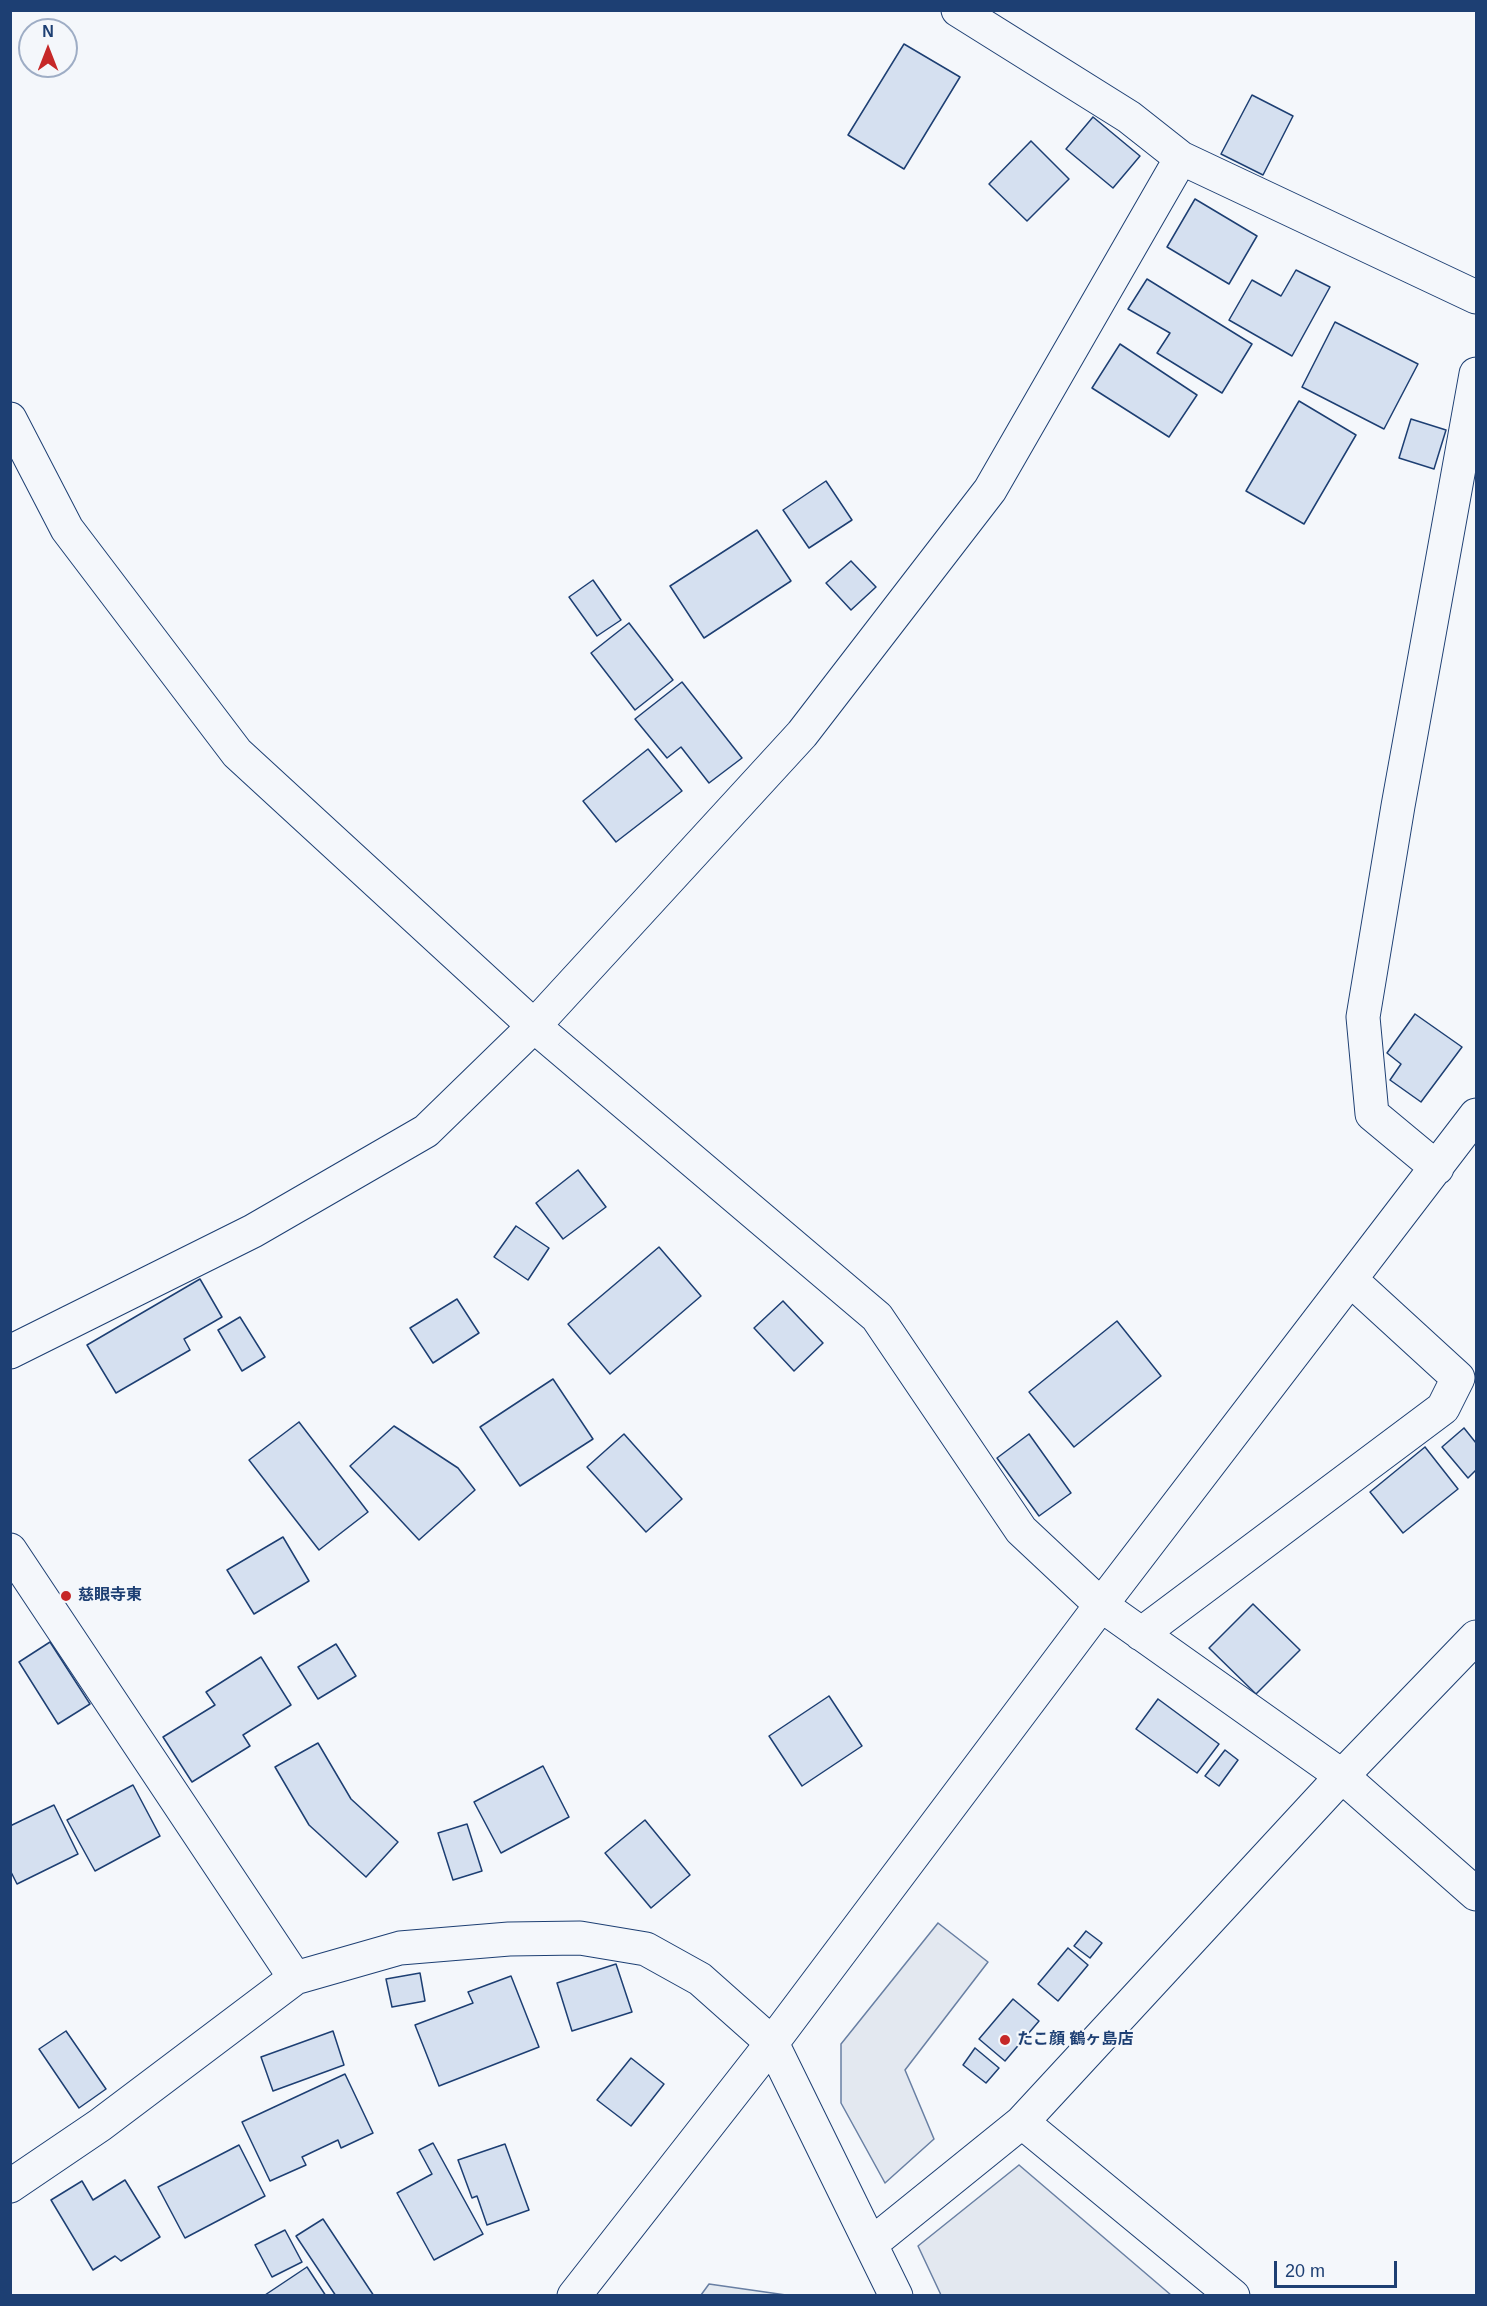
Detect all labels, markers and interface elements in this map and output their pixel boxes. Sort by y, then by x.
north arrow [18,18,78,78]
text: N [42,23,54,40]
place label: 慈眼寺東 [78,1586,142,1606]
marker: 慈眼寺東 [59,1589,73,1603]
place label: たこ顔 鶴ヶ島店 [1017,2030,1133,2050]
marker: たこ顔 鶴ヶ島店 [998,2033,1012,2047]
scale bar [1277,2249,1400,2287]
text: 20 m [1285,2261,1325,2281]

